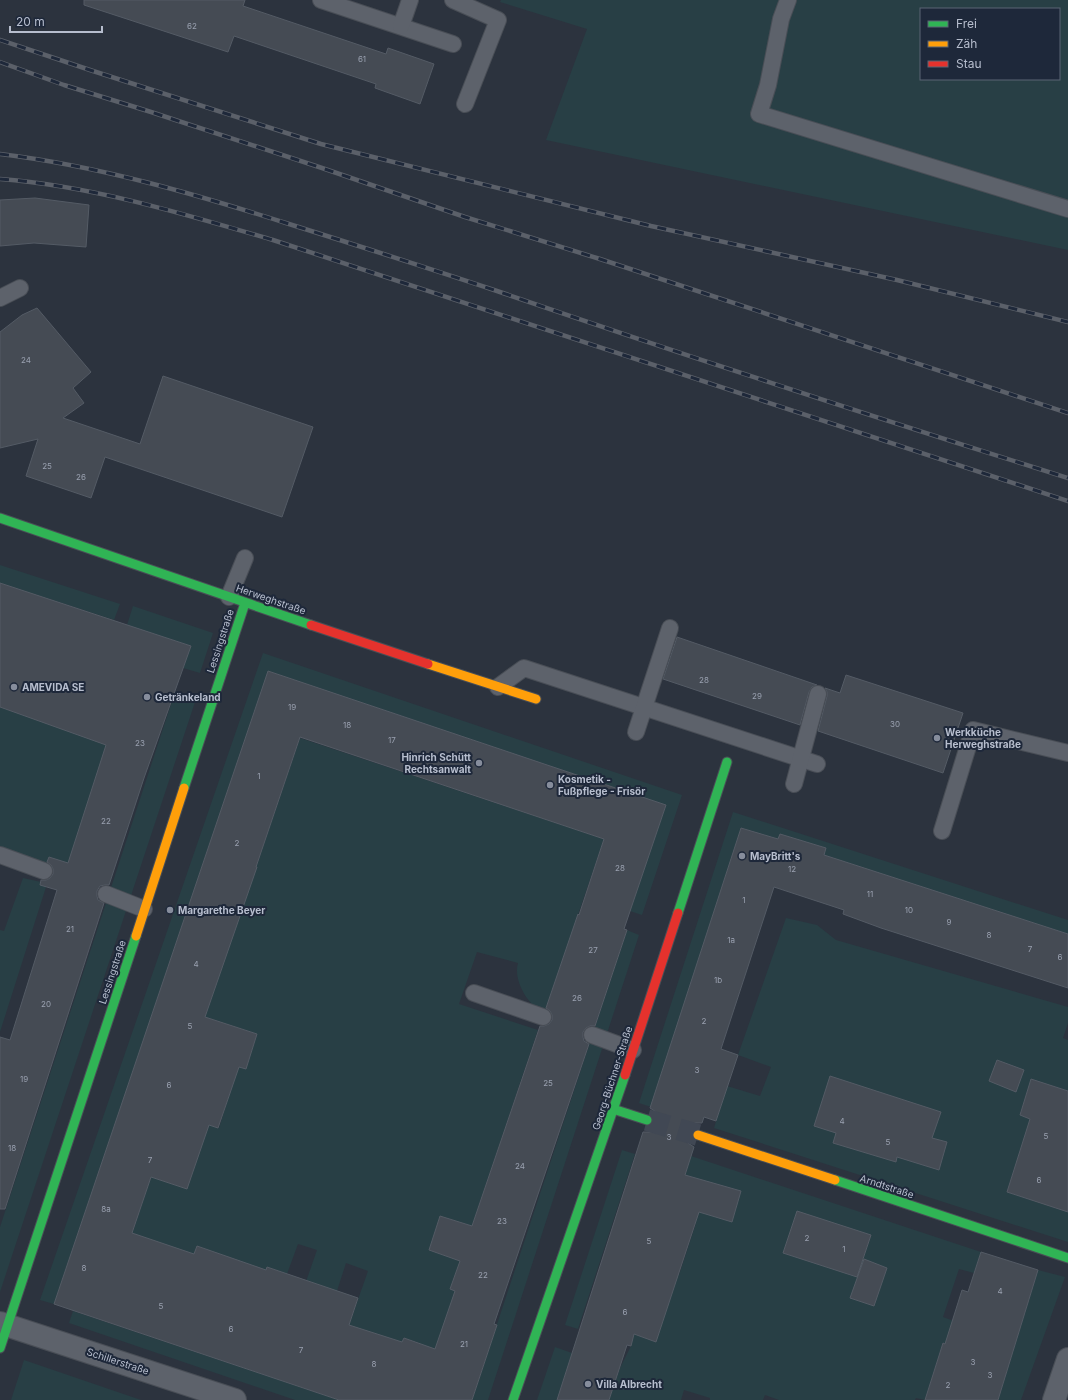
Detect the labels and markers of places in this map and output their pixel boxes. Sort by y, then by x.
place label: AMEVIDA SE [22,681,84,693]
marker: AMEVIDA SE [9,682,19,692]
place label: Getränkeland [155,691,221,703]
marker: Getränkeland [142,692,152,702]
place label: Werkküche Herweghstraße [945,726,1021,751]
marker: Werkküche Herweghstraße [932,733,942,743]
place label: Hinrich Schütt Rechtsanwalt [401,751,471,775]
marker: Hinrich Schütt Rechtsanwalt [474,758,484,768]
place label: Kosmetik - Fußpflege - Frisör [558,773,645,798]
marker: Kosmetik - Fußpflege - Frisör [545,780,555,790]
place label: MayBritt's [750,850,801,863]
marker: MayBritt's [737,851,747,861]
place label: Margarethe Beyer [178,904,265,917]
marker: Margarethe Beyer [165,905,175,915]
place label: Villa Albrecht [596,1378,662,1390]
marker: Villa Albrecht [583,1379,593,1389]

